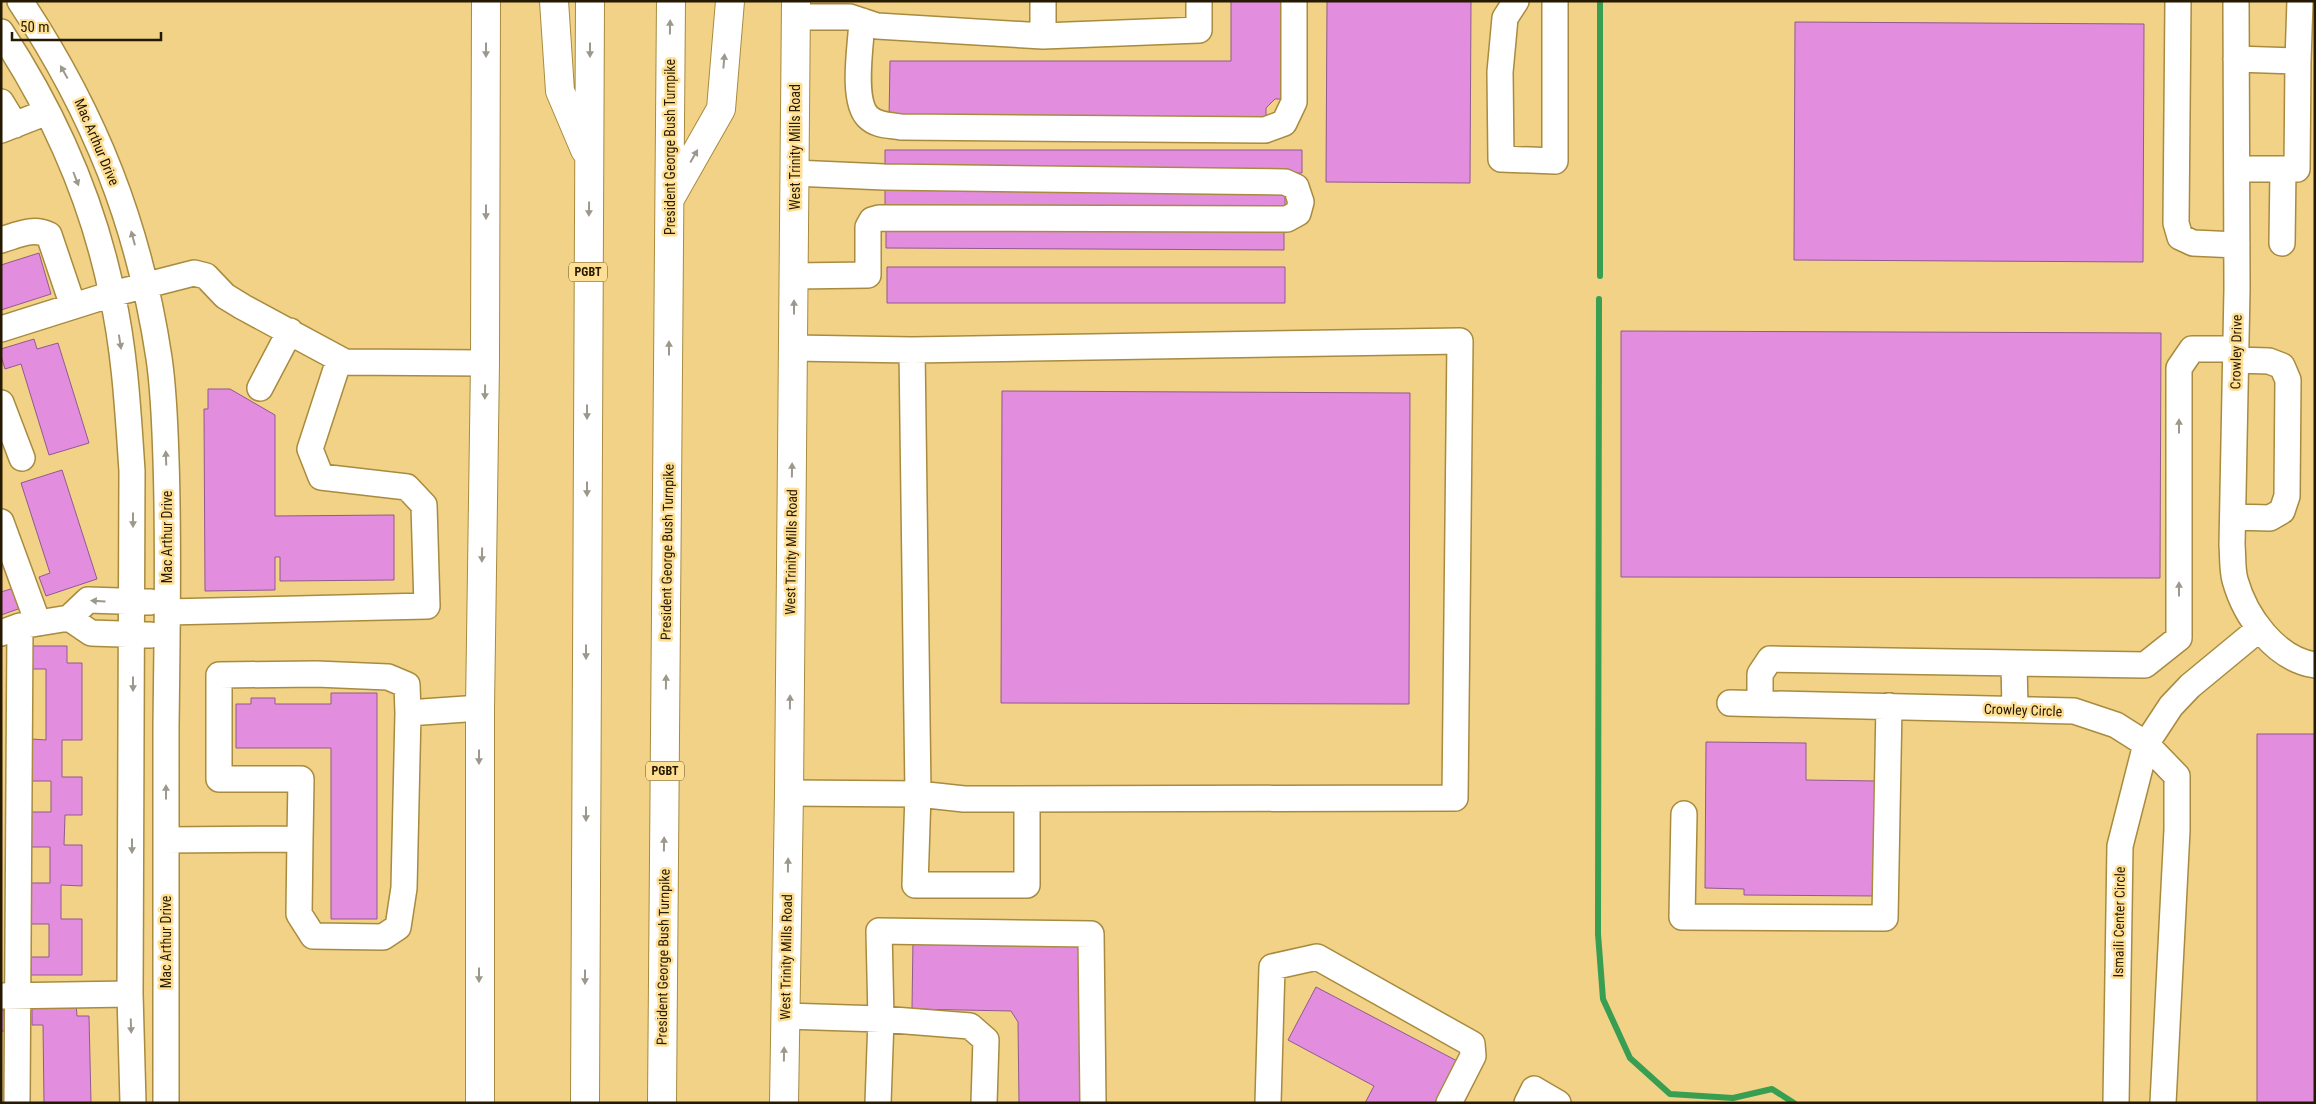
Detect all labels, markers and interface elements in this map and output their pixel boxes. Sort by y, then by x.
scale bar [12,10,161,42]
text: 50 m [20,18,50,36]
one-way arrow [666,19,674,35]
one-way arrow [482,42,490,58]
one-way arrow [586,42,594,58]
one-way arrow [721,52,729,68]
street label: President George Bush Turnpike [662,58,678,235]
one-way arrow [60,66,69,79]
street label: West Trinity Mills Road [787,84,803,210]
street label: Mac Arthur Drive [72,96,123,188]
one-way arrow [690,148,698,163]
one-way arrow [72,172,80,187]
one-way arrow [585,201,593,217]
one-way arrow [482,205,490,221]
one-way arrow [129,231,137,246]
road number: PGBT [569,262,607,282]
one-way arrow [790,299,798,315]
street label: Crowley Drive [2227,314,2245,390]
one-way arrow [116,334,124,350]
one-way arrow [665,340,673,356]
one-way arrow [481,385,489,401]
one-way arrow [583,404,591,420]
one-way arrow [2175,418,2183,434]
one-way arrow [162,450,170,466]
one-way arrow [788,461,796,477]
street label: President George Bush Turnpike [657,463,677,640]
one-way arrow [583,482,591,498]
street label: West Trinity Mills Road [782,489,800,615]
street label: Mac Arthur Drive [159,490,175,583]
one-way arrow [129,512,137,528]
one-way arrow [478,547,486,563]
one-way arrow [2175,581,2183,597]
one-way arrow [89,596,105,604]
one-way arrow [582,644,590,660]
one-way arrow [662,673,670,689]
one-way arrow [129,676,137,692]
one-way arrow [786,694,794,710]
street label: Crowley Circle [1984,701,2063,719]
one-way arrow [475,749,483,765]
road number: PGBT [646,761,684,780]
one-way arrow [162,783,170,799]
one-way arrow [581,807,589,823]
one-way arrow [661,836,669,852]
one-way arrow [127,838,135,854]
one-way arrow [784,856,792,872]
street label: Ismaili Center Circle [2110,866,2128,978]
street label: President George Bush Turnpike [653,868,673,1045]
street label: West Trinity Mills Road [777,894,795,1020]
street label: Mac Arthur Drive [158,895,174,988]
one-way arrow [475,967,483,983]
one-way arrow [581,969,589,985]
one-way arrow [128,1018,136,1034]
one-way arrow [781,1046,789,1062]

